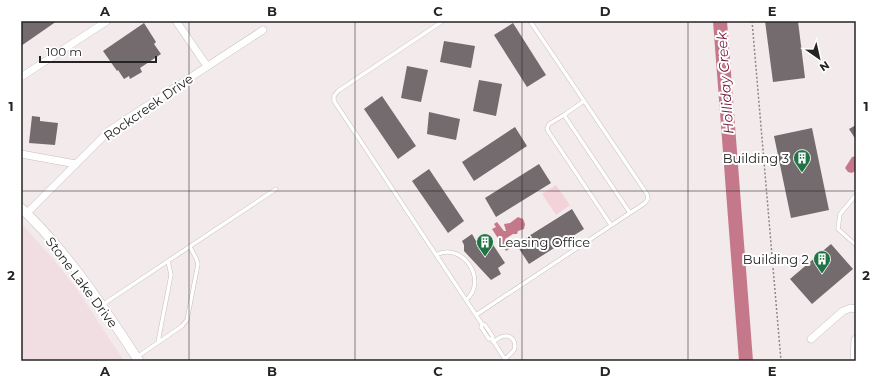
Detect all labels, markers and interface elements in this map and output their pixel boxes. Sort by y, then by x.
text: A [99,3,111,19]
text: B [267,3,277,19]
text: C [433,3,443,19]
text: D [600,3,611,19]
text: E [768,3,777,19]
water label: Holliday Creek [712,31,738,135]
scale bar [40,38,156,64]
north arrow [799,38,839,78]
text: 100 m [46,44,82,59]
text: N [817,58,832,75]
street label: Rockcreek Drive [100,70,196,144]
text: 1 [8,98,14,114]
text: 1 [863,98,869,114]
building icon: Building 3 [792,148,812,173]
place label: Building 3 [723,150,789,166]
building icon: Leasing Office [475,232,495,257]
street label: Stone Lake Drive [43,234,121,331]
place label: Leasing Office [498,234,590,250]
building icon: Building 2 [812,249,832,274]
place label: Building 2 [743,251,809,267]
text: 2 [7,267,15,283]
text: 2 [862,267,870,283]
text: A [99,363,111,379]
text: B [267,363,277,379]
text: C [433,363,443,379]
text: D [600,363,611,379]
text: E [768,363,777,379]

